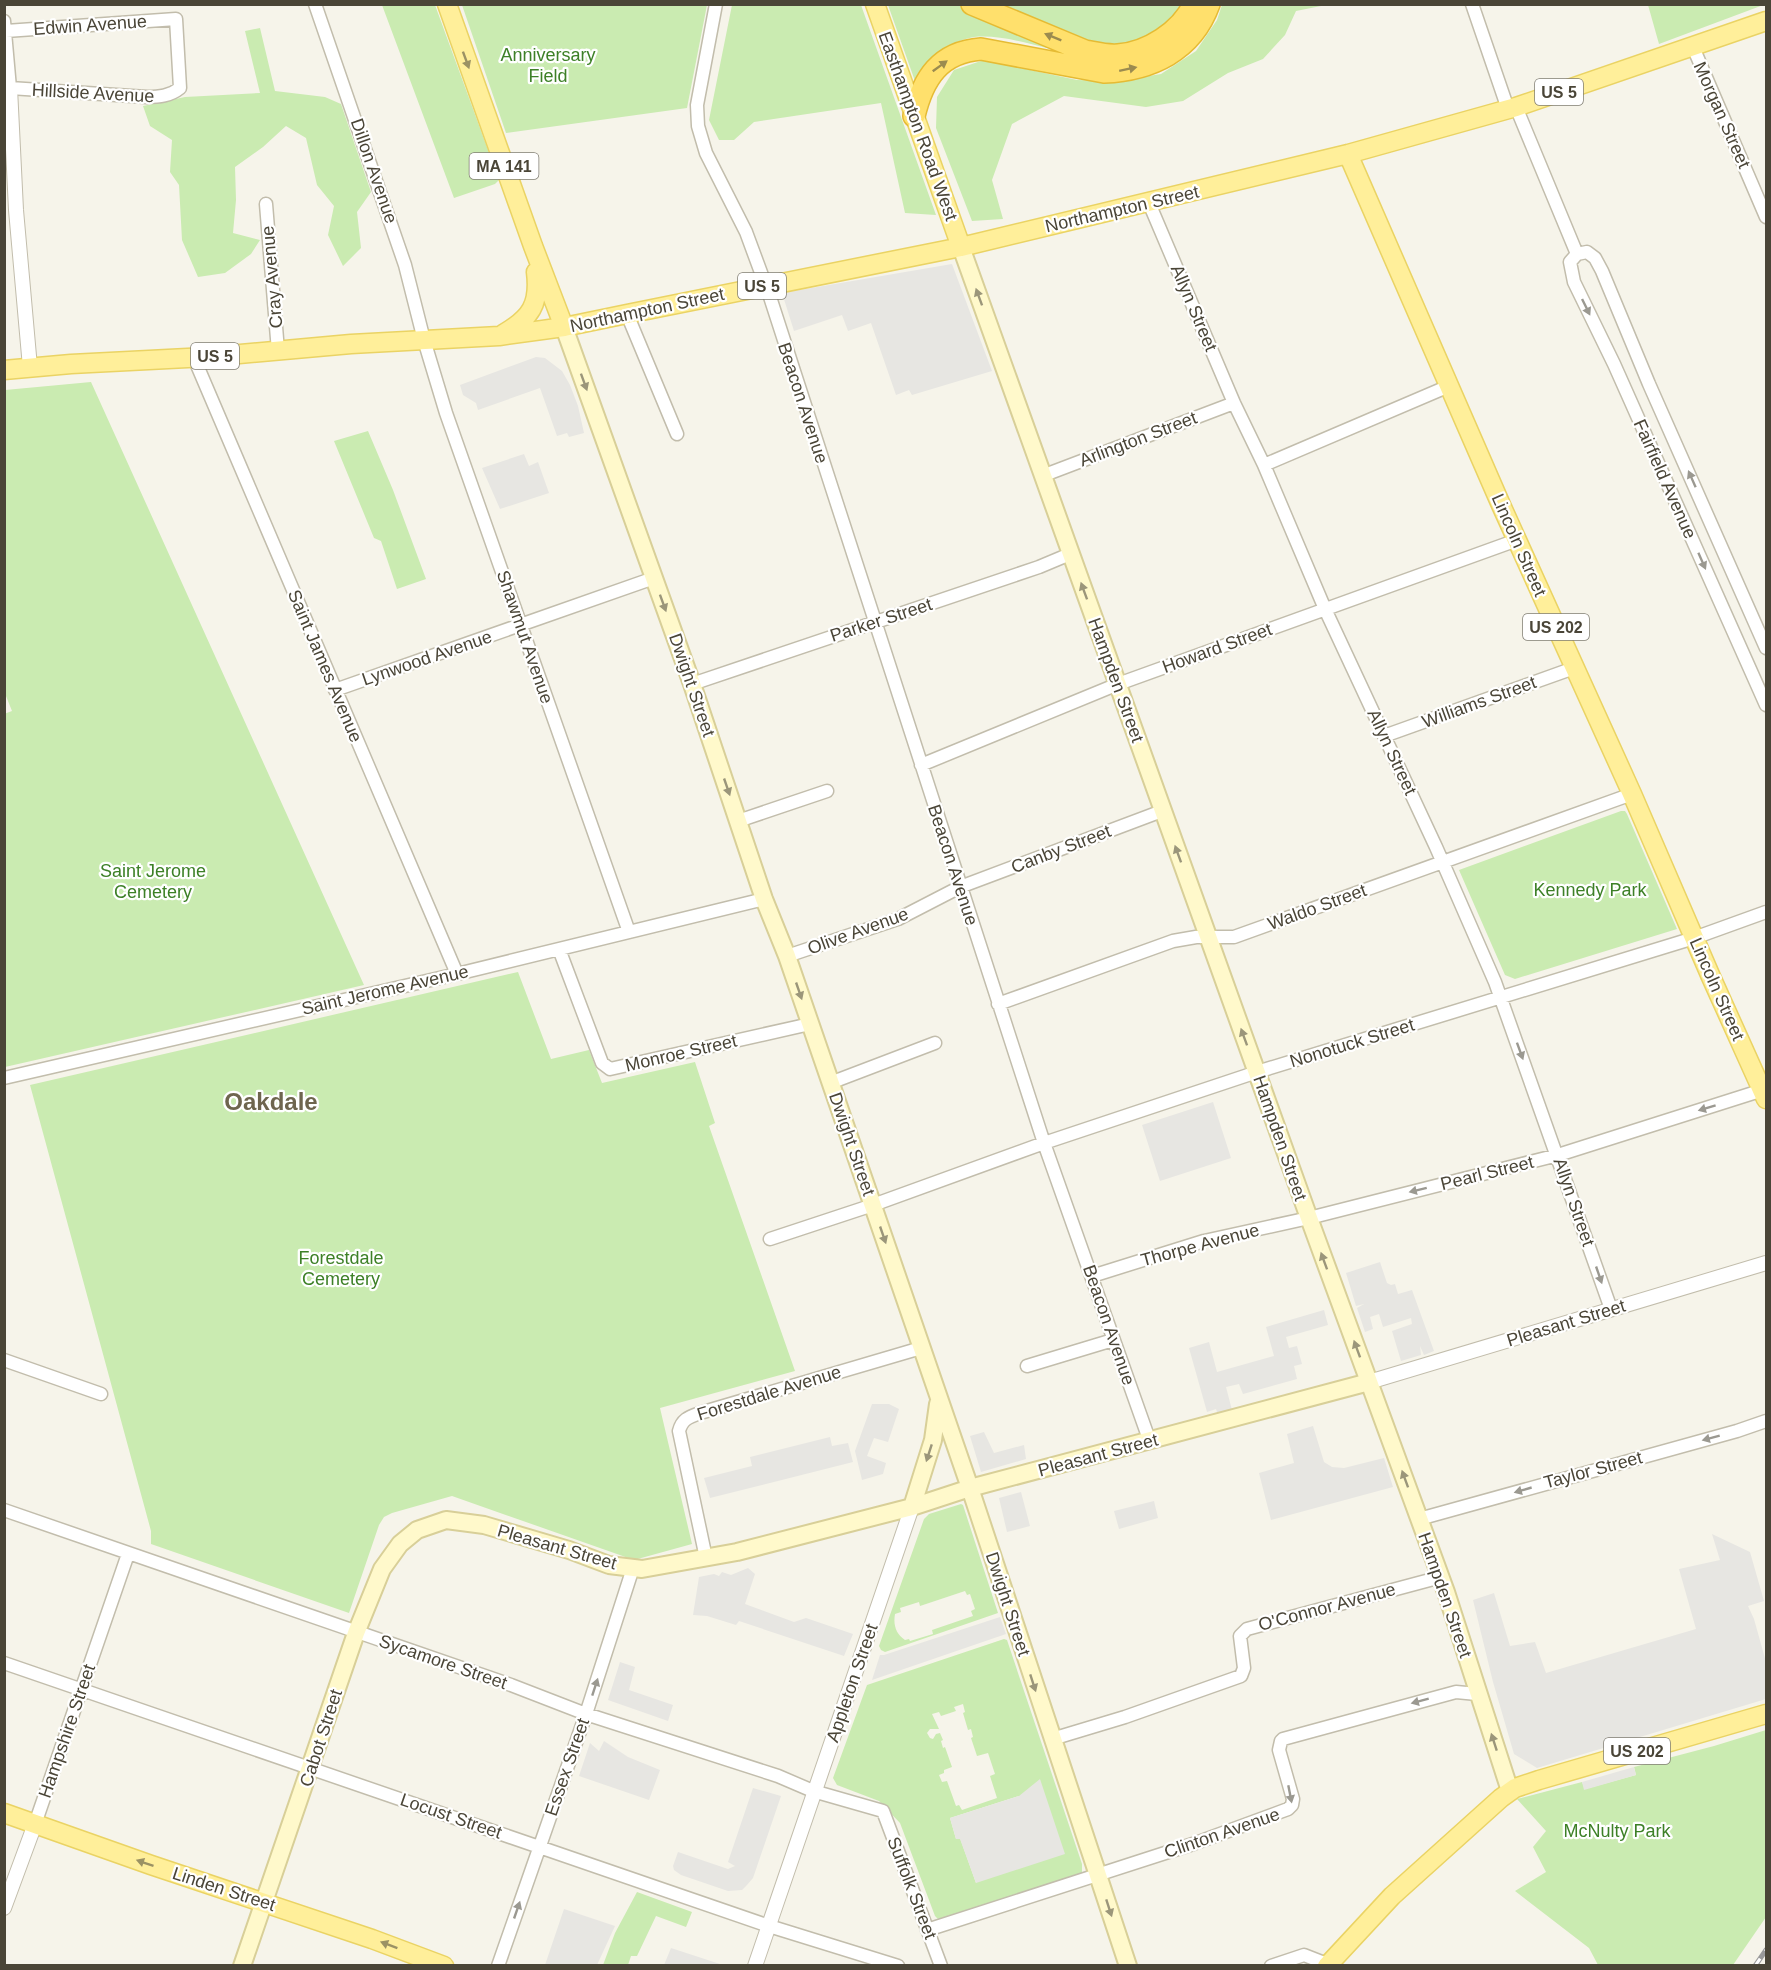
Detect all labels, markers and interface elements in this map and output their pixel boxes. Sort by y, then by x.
street label: Edwin Avenue [33,11,147,39]
street label: Easthampton Road West [874,29,962,223]
one-way arrow [1043,32,1061,42]
park label: Anniversary Field [500,45,596,86]
one-way arrow [462,51,472,69]
street label: Morgan Street [1690,59,1754,171]
one-way arrow [932,60,948,72]
one-way arrow [1119,64,1138,73]
road number: US 5 [1535,79,1583,105]
street label: Hillside Avenue [31,80,155,106]
street label: Dillon Avenue [347,116,401,226]
road number: MA 141 [470,153,538,179]
street label: Northampton Street [1043,182,1201,236]
street label: Cray Avenue [258,225,286,329]
street label: Allyn Street [1167,262,1221,354]
road number: US 5 [738,273,786,299]
street label: Northampton Street [568,284,726,336]
one-way arrow [973,288,983,306]
one-way arrow [1582,298,1591,315]
street label: Beacon Avenue [774,340,832,466]
road number: US 5 [191,343,239,369]
one-way arrow [579,373,589,391]
street label: Arlington Street [1076,407,1200,471]
street label: Fairfield Avenue [1630,416,1700,542]
one-way arrow [1687,471,1696,488]
street label: Lincoln Street [1487,491,1551,599]
one-way arrow [1697,552,1707,570]
street label: Shawmut Avenue [493,568,557,706]
one-way arrow [1078,582,1088,600]
street label: Saint James Avenue [284,587,366,745]
one-way arrow [658,594,668,612]
street label: Parker Street [827,594,935,646]
road number: US 202 [1523,614,1589,640]
street label: Hampden Street [1084,615,1148,745]
street label: Howard Street [1160,619,1274,677]
street label: Lynwood Avenue [359,626,495,690]
street label: Dwight Street [665,631,719,739]
street label: Williams Street [1419,672,1539,732]
street label: Allyn Street [1363,706,1421,798]
one-way arrow [722,778,732,796]
street label: Beacon Avenue [924,802,982,928]
street label: Canby Street [1008,821,1114,877]
one-way arrow [1172,845,1182,863]
park label: Saint Jerome Cemetery [100,861,206,902]
street label: Waldo Street [1265,880,1369,934]
park label: Kennedy Park [1533,880,1648,900]
street label: Olive Avenue [805,904,911,958]
street label: Lincoln Street [1685,935,1749,1043]
street label: Saint Jerome Avenue [300,961,470,1019]
one-way arrow [795,982,804,1000]
street label: Nonotuck Street [1287,1015,1417,1071]
one-way arrow [1239,1028,1249,1046]
street label: Monroe Street [623,1030,739,1076]
one-way arrow [1516,1043,1526,1061]
street label: Hampden Street [1249,1073,1311,1203]
district label: Oakdale [224,1088,318,1115]
street label: Dwight Street [825,1090,879,1198]
one-way arrow [1698,1104,1716,1113]
street label: Pearl Street [1438,1152,1536,1194]
street label: Allyn Street [1550,1155,1598,1249]
one-way arrow [1409,1186,1428,1196]
street label: Thorpe Avenue [1139,1220,1261,1270]
one-way arrow [878,1226,888,1244]
park label: Forestdale Cemetery [298,1248,384,1289]
one-way arrow [1319,1251,1329,1269]
street label: Beacon Avenue [1079,1262,1139,1388]
one-way arrow [1595,1266,1605,1284]
street label: Pleasant Street [1504,1295,1628,1351]
one-way arrow [1351,1340,1361,1358]
street label: Forestdale Avenue [694,1362,844,1424]
street label: Pleasant Street [1036,1429,1160,1481]
one-way arrow [1701,1434,1719,1443]
one-way arrow [924,1444,933,1462]
street label: Taylor Street [1542,1447,1644,1493]
one-way arrow [1399,1470,1409,1488]
one-way arrow [1514,1486,1532,1495]
street label: Pleasant Street [495,1520,619,1574]
street label: Hampden Street [1414,1530,1476,1660]
street label: Dwight Street [982,1550,1034,1658]
street label: O'Connor Avenue [1256,1579,1398,1635]
street label: Appleton Street [822,1621,882,1745]
street label: Sycamore Street [376,1631,510,1693]
street label: Hampshire Street [35,1662,99,1800]
one-way arrow [1029,1674,1039,1692]
one-way arrow [591,1678,600,1696]
street label: Cabot Street [296,1687,346,1789]
one-way arrow [1411,1697,1429,1706]
street label: Essex Street [541,1716,593,1818]
one-way arrow [1488,1733,1498,1751]
road number: US 202 [1604,1738,1670,1764]
one-way arrow [1286,1785,1295,1804]
street label: Locust Street [398,1789,504,1843]
street label: Clinton Avenue [1162,1804,1282,1862]
park label: McNulty Park [1563,1821,1672,1841]
street label: Suffolk Street [883,1834,941,1942]
one-way arrow [136,1857,154,1867]
street label: Linden Street [170,1863,278,1915]
one-way arrow [1105,1899,1114,1917]
one-way arrow [513,1901,523,1919]
one-way arrow [380,1940,398,1949]

